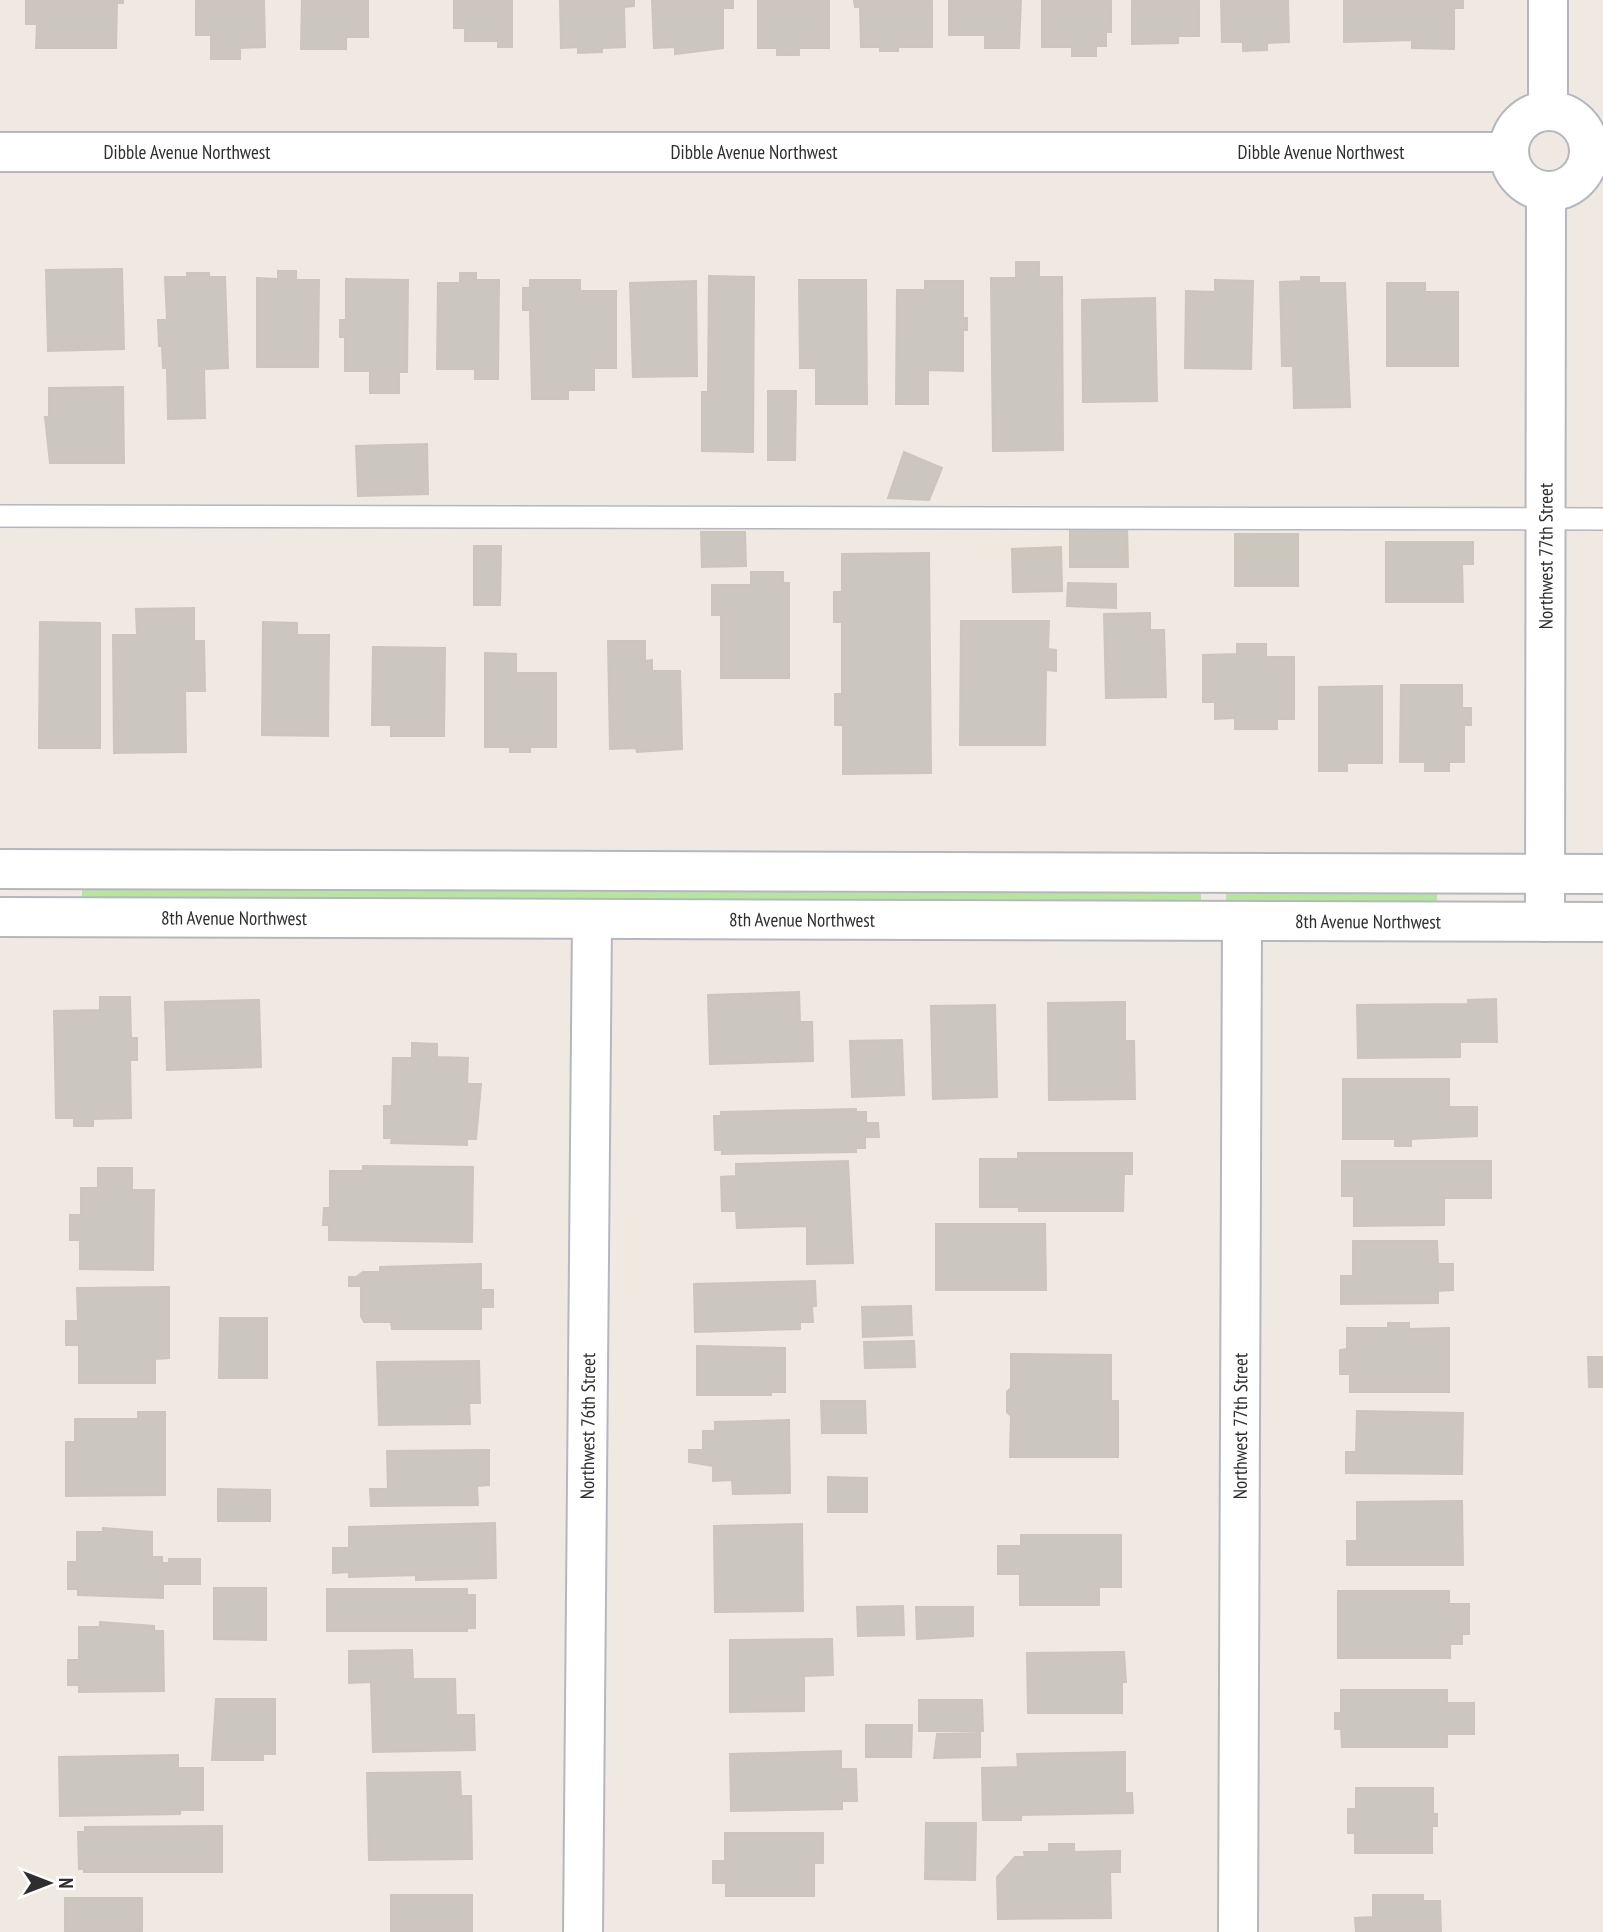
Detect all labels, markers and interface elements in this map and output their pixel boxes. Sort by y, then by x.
street label: Dibble Avenue Northwest [104,140,271,164]
street label: Dibble Avenue Northwest [671,140,838,164]
street label: Dibble Avenue Northwest [1238,140,1405,164]
street label: Northwest 77th Street [1533,482,1558,629]
street label: 8th Avenue Northwest [161,906,308,930]
street label: 8th Avenue Northwest [729,907,876,932]
street label: 8th Avenue Northwest [1295,909,1442,933]
street label: Northwest 76th Street [575,1352,600,1499]
street label: Northwest 77th Street [1228,1352,1252,1499]
north arrow [14,1848,84,1918]
text: N [54,1878,78,1888]

